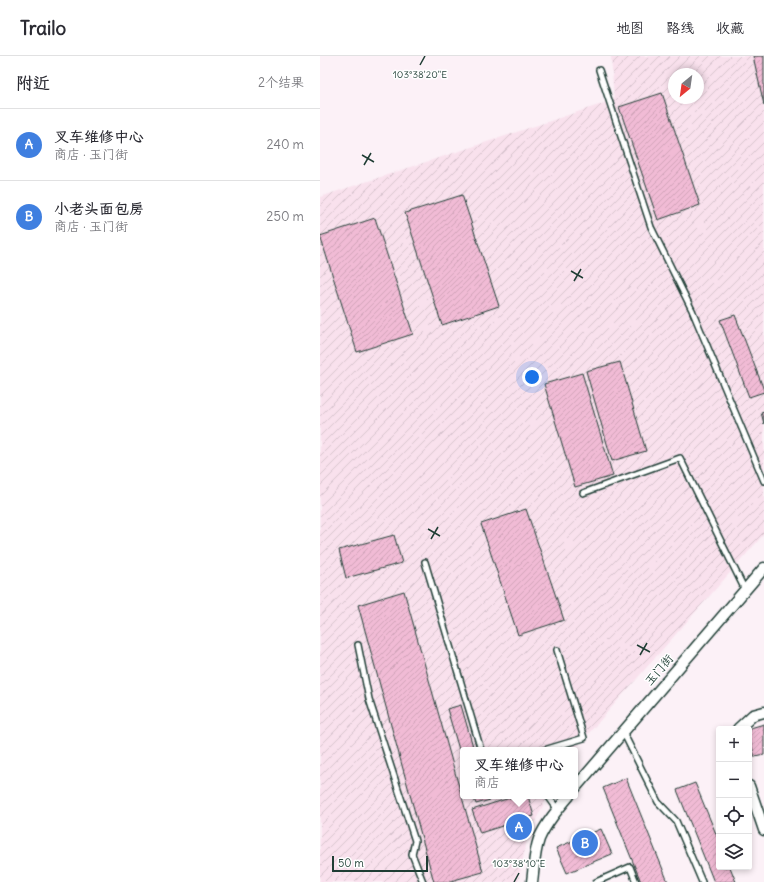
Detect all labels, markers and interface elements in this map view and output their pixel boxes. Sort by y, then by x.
text: Trailo [20,16,66,40]
text: 地图 [616,19,644,37]
text: 路线 [666,19,694,37]
text: 收藏 [716,19,744,37]
text: 103°38'20"E [393,68,447,81]
north arrow [668,68,704,104]
text: 附近 [16,72,50,94]
text: 2个结果 [258,74,304,91]
text: 叉车维修中心 [54,127,144,146]
text: A [25,136,33,153]
text: 240 m [267,136,304,153]
text: 商店 · 玉门街 [54,146,128,163]
text: 小老头面包房 [54,199,144,218]
text: B [25,208,33,225]
text: 250 m [266,208,304,225]
text: 商店 · 玉门街 [54,218,128,235]
your location [522,367,542,387]
street label: 玉门街 [641,651,676,688]
map controls [716,726,752,870]
button: + [716,726,752,762]
popup [460,747,578,799]
text: 叉车维修中心 [474,755,564,774]
button: − [716,762,752,798]
text: 商店 [474,774,500,791]
button: locate [716,798,752,834]
pin: A [506,812,532,842]
pin: B [572,828,598,858]
button: layers [716,834,752,870]
scale bar [332,854,428,873]
text: 50 m [338,856,364,870]
text: 103°38'10"E [493,857,545,870]

